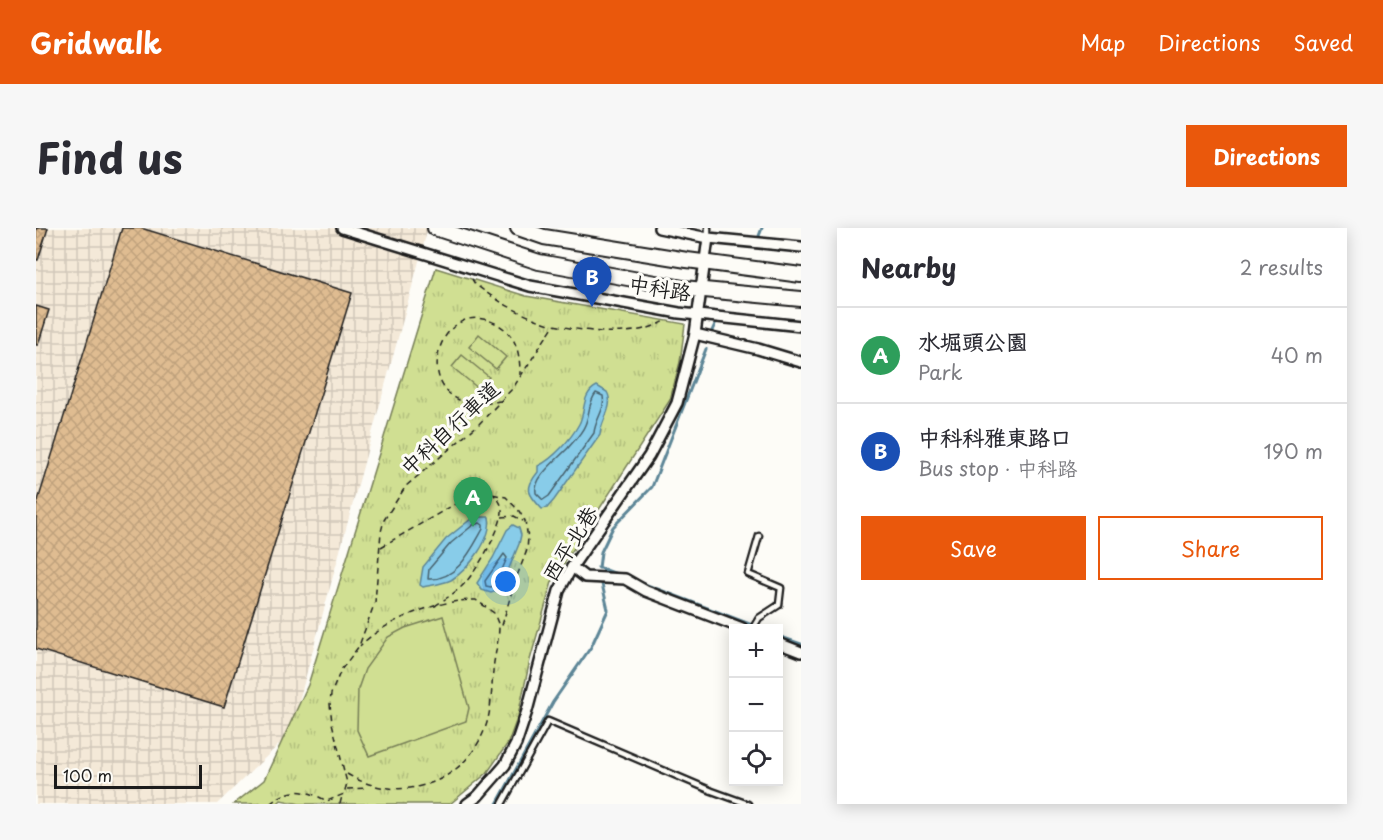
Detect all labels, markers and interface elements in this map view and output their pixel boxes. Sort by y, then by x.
text: Gridwalk [30,21,162,64]
text: Map [1080,26,1125,58]
text: Directions [1158,26,1260,58]
text: Saved [1293,26,1353,58]
text: Find us [36,125,183,188]
button: Directions [1186,125,1347,187]
text: Nearby [861,248,956,287]
text: 2 results [1240,252,1323,282]
pin: B [572,257,612,307]
street label: 中科路 [626,266,694,308]
text: 水堀頭公園 [918,324,1028,357]
text: A [873,340,888,370]
text: 40 m [1271,340,1323,370]
text: Park [918,357,963,387]
street label: 中科自行車道 [392,372,506,482]
text: 中科科雅東路口 [918,420,1072,453]
text: B [874,436,887,466]
text: 190 m [1264,436,1323,466]
text: Bus stop · 中科路 [918,453,1077,483]
pin: A [454,478,492,527]
street label: 西平北巷 [533,499,605,587]
button: Save [861,516,1086,580]
button: Share [1098,516,1323,580]
your location [491,567,520,596]
map controls [729,624,783,786]
button: + [729,624,783,678]
button: − [729,678,783,732]
button: locate [729,732,783,786]
scale bar [54,762,202,790]
text: 100 m [63,763,112,787]

